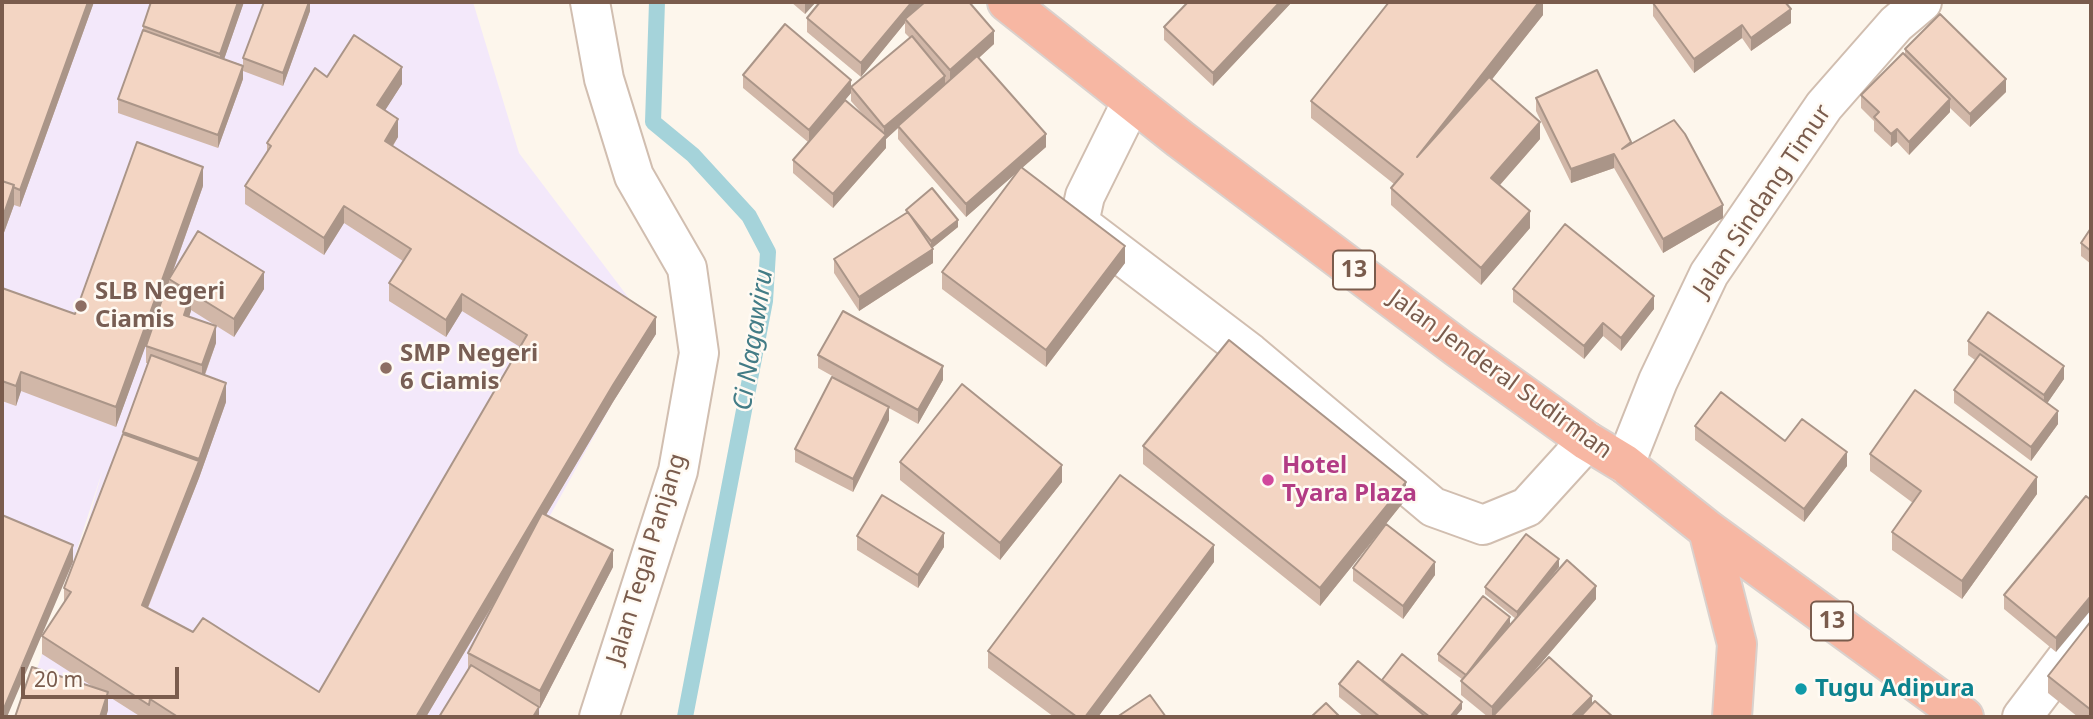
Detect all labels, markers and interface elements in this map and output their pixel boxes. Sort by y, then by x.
street label: Jalan Sindang Timur [1688,99,1838,303]
road number: 13 [1333,250,1375,290]
water label: Ci Nagawiru [727,267,781,413]
place label: SLB Negeri Ciamis [95,278,225,334]
street label: Jalan Jenderal Sudirman [1383,284,1617,466]
marker: SLB Negeri Ciamis [73,298,89,314]
place label: SMP Negeri 6 Ciamis [400,340,538,396]
marker: SMP Negeri 6 Ciamis [378,360,394,376]
street label: Jalan Tegal Panjang [601,450,693,668]
place label: Hotel Tyara Plaza [1282,452,1417,508]
marker: Hotel Tyara Plaza [1260,472,1276,488]
road number: 13 [1811,601,1853,640]
scale bar [24,652,182,696]
text: 20 m [34,665,83,693]
place label: Tugu Adipura [1815,675,1975,703]
marker: Tugu Adipura [1793,681,1809,697]

